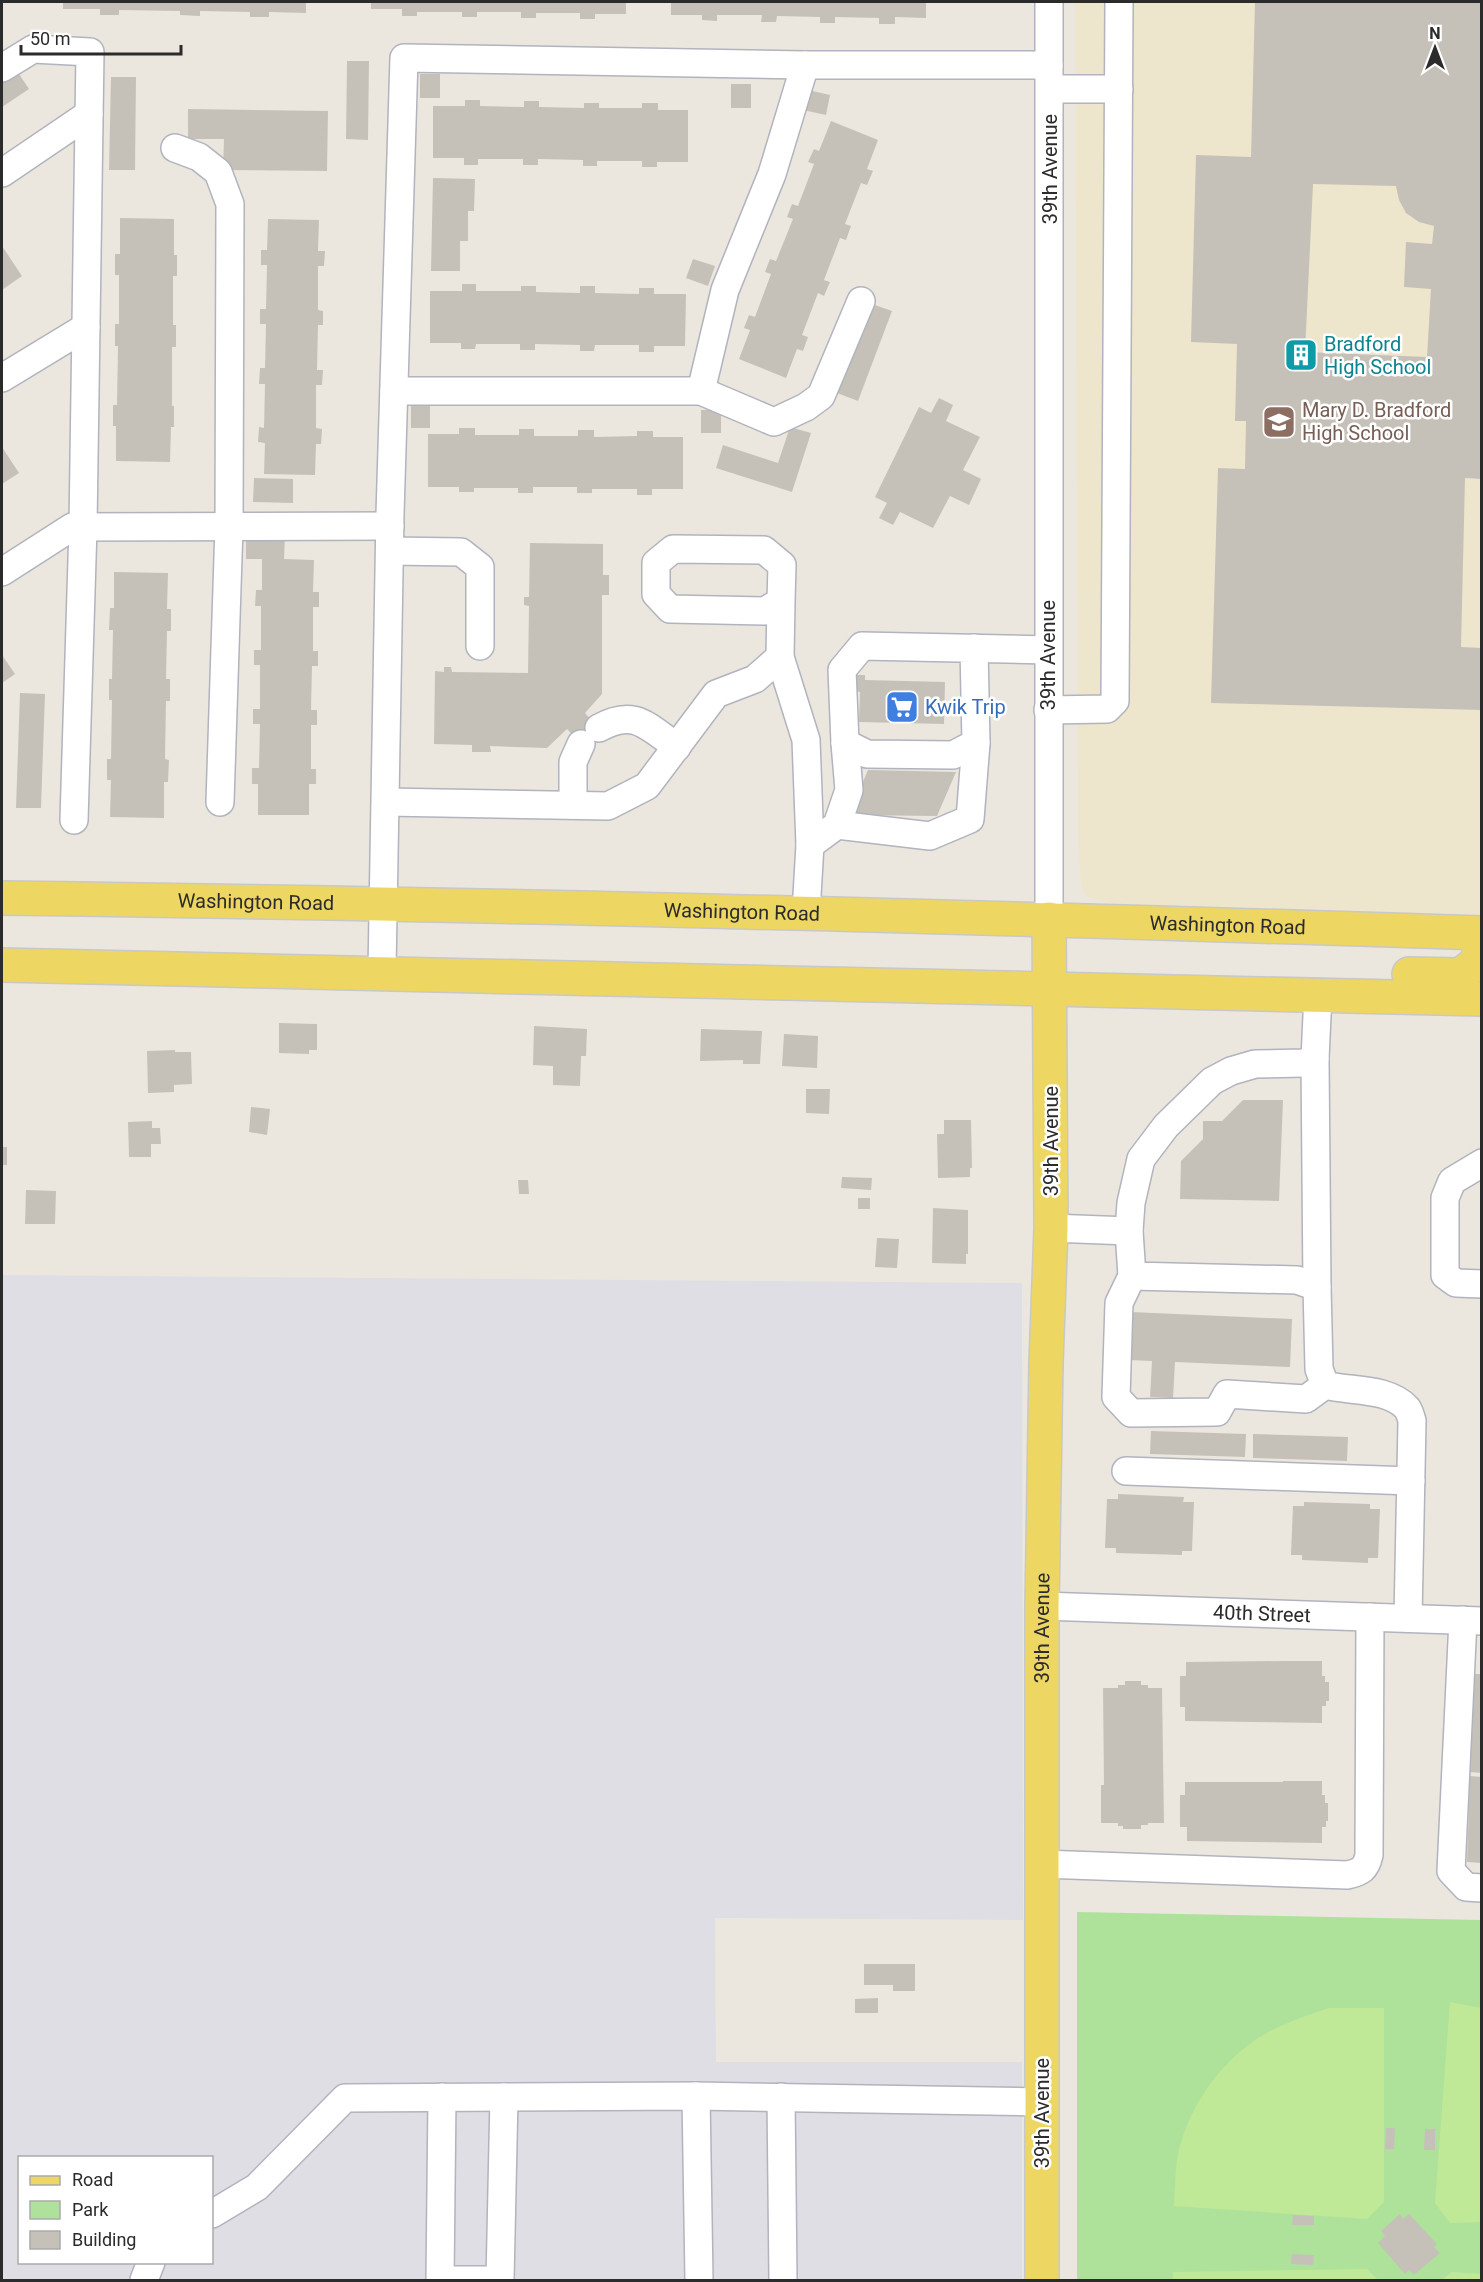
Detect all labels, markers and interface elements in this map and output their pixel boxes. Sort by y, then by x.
scale bar [21,18,182,56]
north arrow [1405,18,1465,78]
text: N [1429,24,1441,43]
text: 50 m [30,28,70,49]
street label: 39th Avenue [1038,114,1062,224]
place label: Bradford High School [1324,332,1431,379]
building icon: Bradford High School [1283,337,1319,373]
place label: Mary D. Bradford High School [1302,398,1451,445]
school or university icon: Mary D. Bradford High School [1261,404,1297,440]
street label: 39th Avenue [1036,600,1060,710]
supermarket icon: Kwik Trip [884,689,920,725]
place label: Kwik Trip [925,695,1006,719]
street label: Washington Road [178,888,334,915]
street label: Washington Road [663,898,820,926]
street label: Washington Road [1149,911,1306,939]
street label: 39th Avenue [1039,1086,1063,1196]
street label: 39th Avenue [1030,1573,1055,1683]
street label: 40th Street [1213,1600,1311,1627]
street label: 39th Avenue [1030,2058,1054,2168]
legend [18,2156,213,2264]
text: Road [72,2169,113,2190]
text: Park [72,2199,109,2220]
text: Building [72,2229,136,2250]

